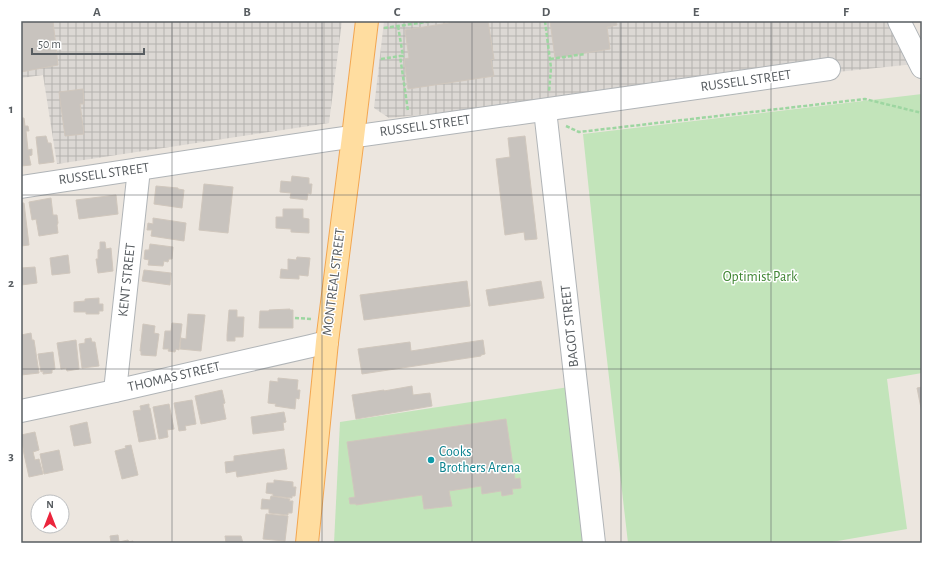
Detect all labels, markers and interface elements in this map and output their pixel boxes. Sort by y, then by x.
text: A [93,6,101,19]
text: B [243,6,251,19]
text: C [394,6,401,19]
text: D [542,6,551,19]
text: E [693,6,700,19]
text: F [843,6,850,19]
scale bar [32,30,144,56]
text: 50 m [38,38,61,50]
street label: RUSSELL STREET [700,68,792,94]
text: 1 [9,103,13,116]
street label: RUSSELL STREET [379,113,471,139]
street label: RUSSELL STREET [58,161,150,187]
street label: MONTREAL STREET [320,227,348,337]
street label: KENT STREET [116,242,138,318]
park label: Optimist Park [723,270,798,284]
text: 2 [8,277,14,290]
street label: BAGOT STREET [559,284,581,368]
street label: THOMAS STREET [126,360,222,394]
place label: Cooks Brothers Arena [439,445,521,475]
text: 3 [8,450,14,463]
marker: Cooks Brothers Arena [426,455,436,465]
north arrow [30,494,70,534]
text: N [46,499,54,510]

